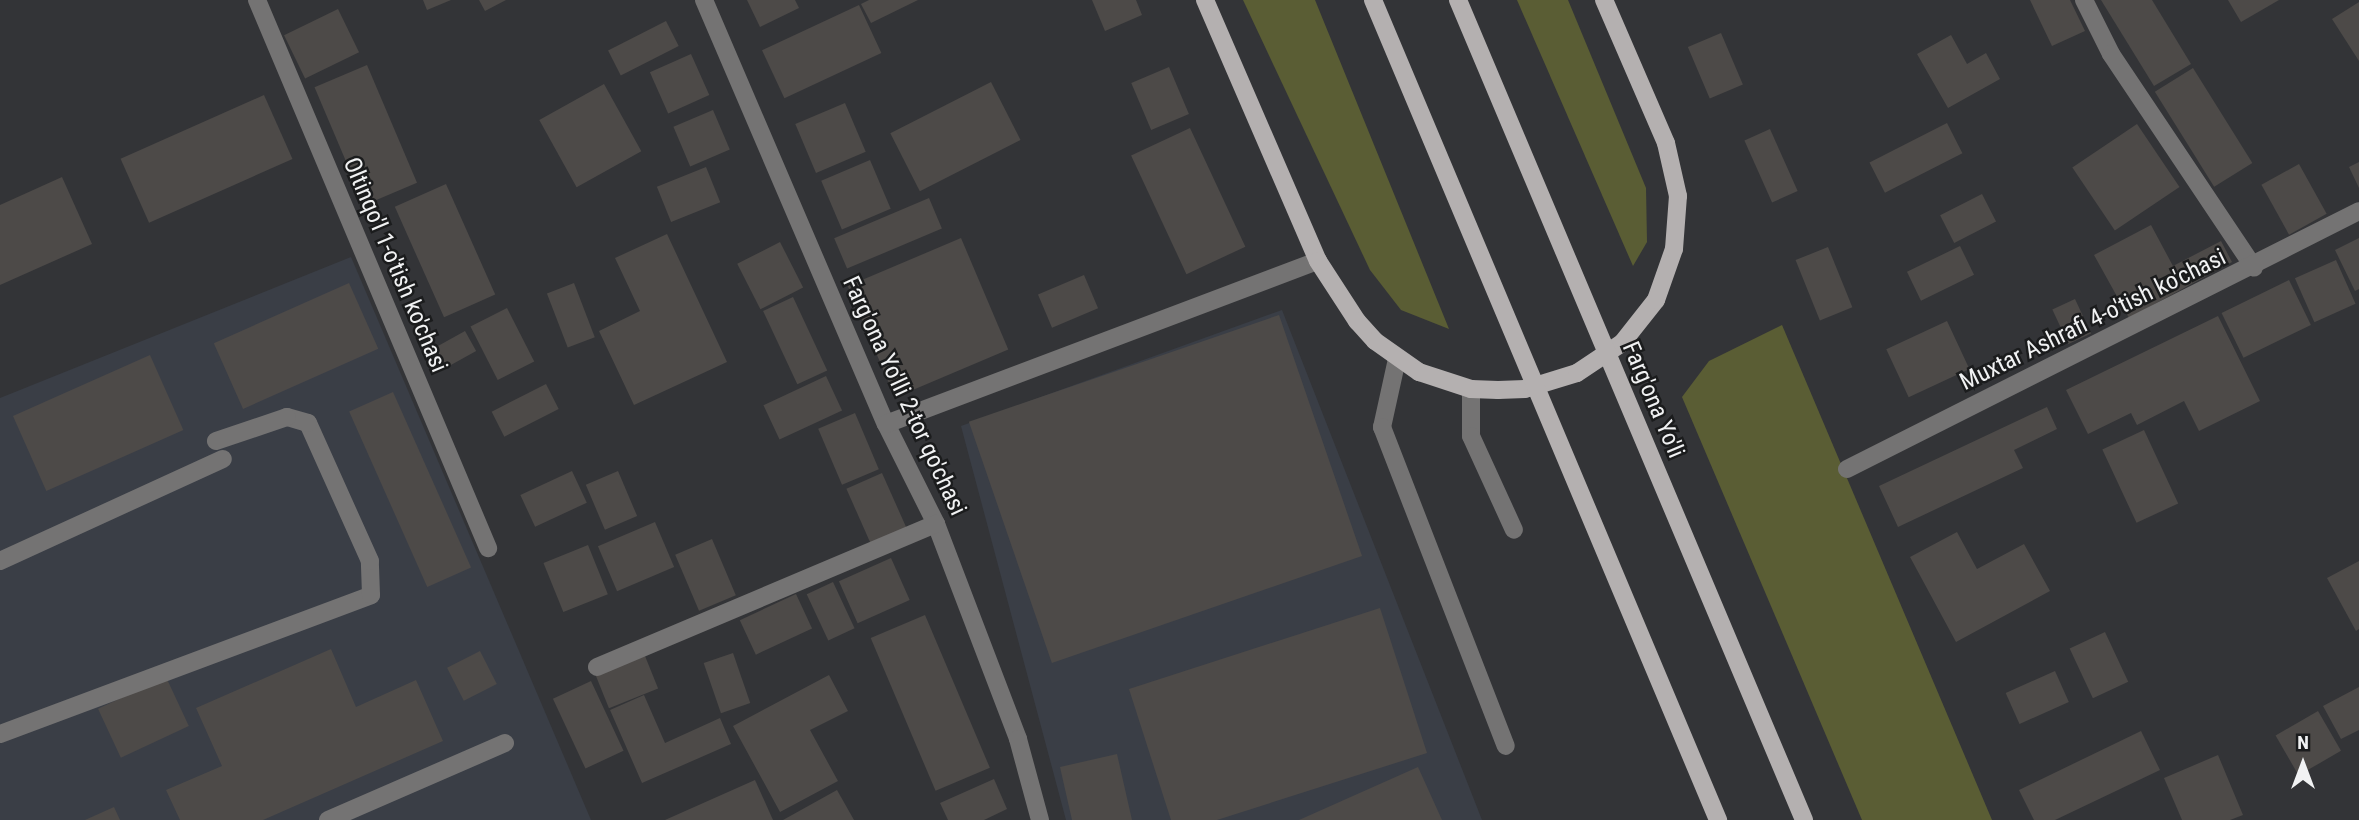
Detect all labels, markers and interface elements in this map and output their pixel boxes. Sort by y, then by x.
street label: Oltinqo'l 1-o'tish ko'chasi [337,153,453,377]
street label: Muxtar Ashrafi 4-o'tish ko'chasi [1955,243,2231,397]
street label: Farg'ona Yo'lli 2-tor qo'chasi [836,272,972,520]
street label: Farg'ona Yo'li [1616,338,1690,462]
north arrow [2268,729,2338,799]
text: N [2297,731,2309,754]

